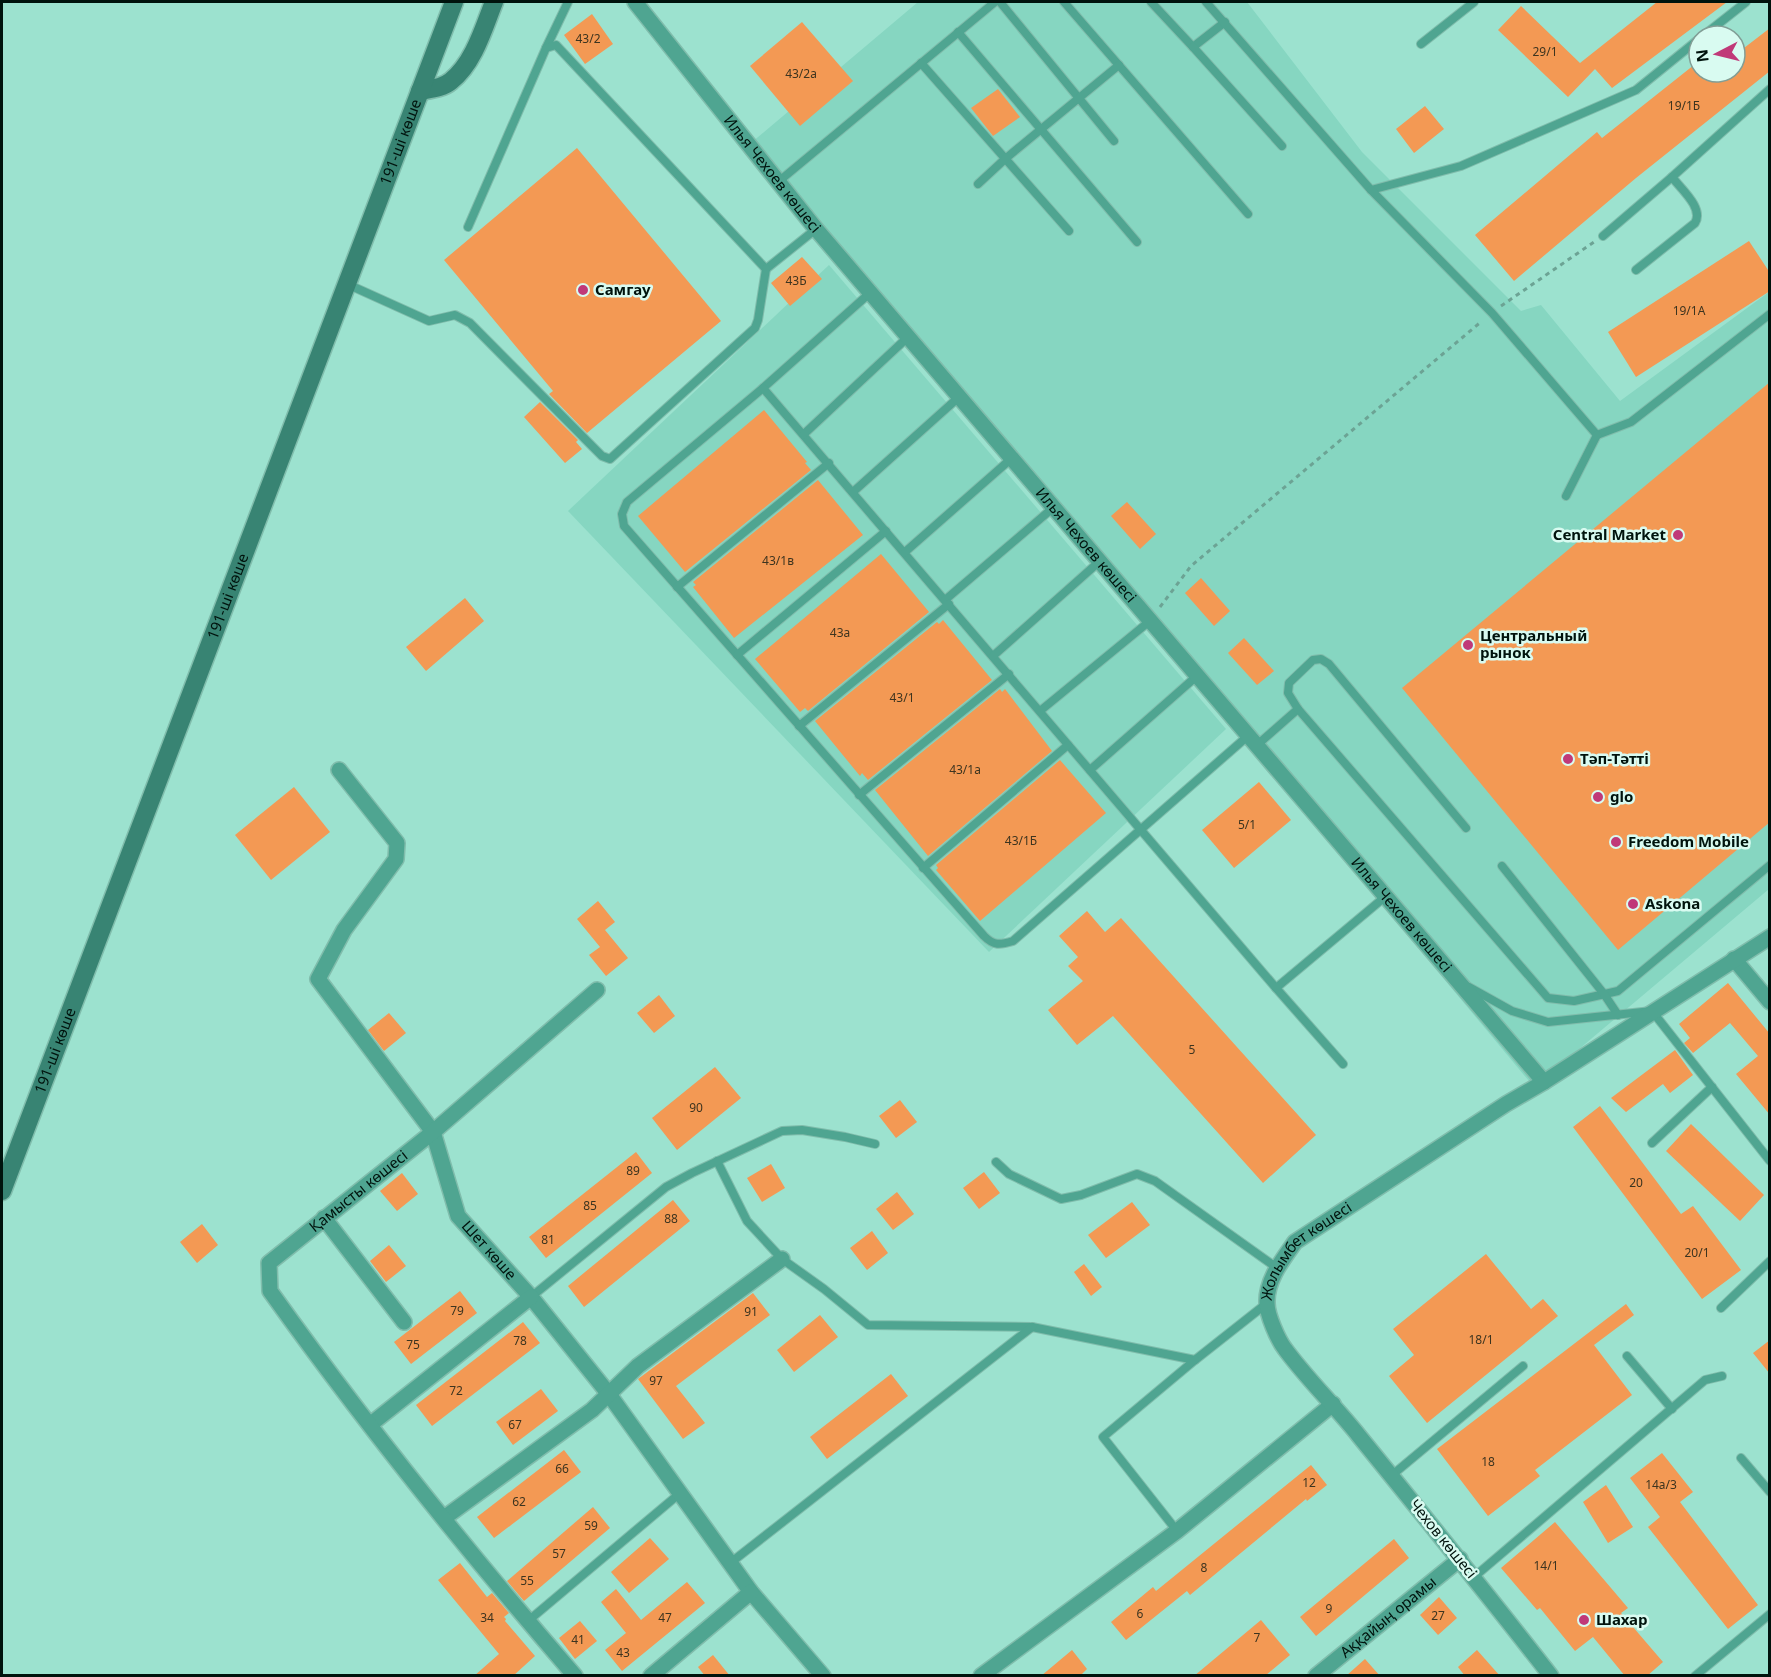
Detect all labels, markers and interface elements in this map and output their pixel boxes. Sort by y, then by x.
north arrow [1687,24,1747,84]
house number: 43/2 [575,30,601,47]
house number: 29/1 [1532,43,1558,60]
text: N [1690,48,1714,64]
house number: 43/2а [785,65,817,82]
street label: 191-ші көше [374,96,425,188]
house number: 19/1Б [1668,97,1700,114]
street label: Илья Чехоев көшесі [720,110,826,237]
house number: 43Б [785,272,807,289]
place label: Самгау [595,279,651,299]
marker: Самгау [576,283,590,297]
house number: 19/1А [1673,302,1706,319]
street label: Илья Чехоев көшесі [1032,483,1141,606]
place label: Central Market [1553,524,1666,544]
marker: Central Market [1671,528,1685,542]
street label: 191-ші көше [202,550,252,642]
house number: 43/1в [762,552,794,569]
house number: 43а [830,624,850,641]
place label: Центральный рынок [1480,625,1587,662]
marker: Центральный рынок [1461,638,1475,652]
house number: 43/1 [889,689,915,706]
place label: Тәп-Тәтті [1580,748,1649,768]
marker: Тәп-Тәтті [1561,752,1575,766]
house number: 43/1а [949,761,981,778]
place label: glo [1610,786,1633,806]
marker: glo [1591,790,1605,804]
house number: 5/1 [1238,816,1256,833]
place label: Freedom Mobile [1628,831,1749,851]
house number: 43/1Б [1005,832,1037,849]
marker: Freedom Mobile [1609,835,1623,849]
street label: Илья Чехоев көшесі [1347,852,1457,976]
place label: Askona [1645,893,1700,913]
marker: Askona [1626,897,1640,911]
street label: 191-ші көше [29,1005,80,1096]
house number: 5 [1189,1041,1196,1058]
house number: 90 [689,1099,703,1116]
street label: Қамысты көшесі [305,1145,411,1236]
house number: 89 [626,1162,640,1179]
house number: 20 [1629,1174,1643,1191]
house number: 85 [583,1197,597,1214]
street label: Жолымбет көшесі [1256,1197,1355,1302]
house number: 88 [664,1210,678,1227]
street label: Шет көше [458,1216,522,1283]
house number: 81 [541,1231,555,1248]
house number: 20/1 [1684,1244,1710,1261]
house number: 79 [450,1302,464,1319]
house number: 91 [744,1303,758,1320]
house number: 18/1 [1468,1331,1494,1348]
house number: 78 [513,1332,527,1349]
house number: 75 [406,1336,420,1353]
house number: 97 [649,1372,663,1389]
house number: 72 [449,1382,463,1399]
house number: 67 [508,1416,522,1433]
house number: 18 [1481,1453,1495,1470]
house number: 66 [555,1460,569,1477]
house number: 12 [1302,1474,1316,1491]
house number: 14а/3 [1645,1476,1677,1493]
house number: 62 [512,1493,526,1510]
street label: Чехов көшесі [1406,1495,1482,1582]
house number: 59 [584,1517,598,1534]
house number: 57 [552,1545,566,1562]
house number: 14/1 [1533,1557,1559,1574]
house number: 8 [1201,1559,1208,1576]
house number: 55 [520,1572,534,1589]
street label: Аққайың орамы [1335,1572,1440,1662]
house number: 9 [1326,1600,1333,1617]
house number: 6 [1137,1605,1144,1622]
house number: 27 [1431,1607,1445,1624]
house number: 34 [480,1609,494,1626]
house number: 47 [658,1609,672,1626]
place label: Шахар [1596,1609,1647,1629]
marker: Шахар [1577,1613,1591,1627]
house number: 7 [1254,1629,1261,1646]
house number: 41 [571,1631,585,1648]
house number: 43 [616,1644,630,1661]

